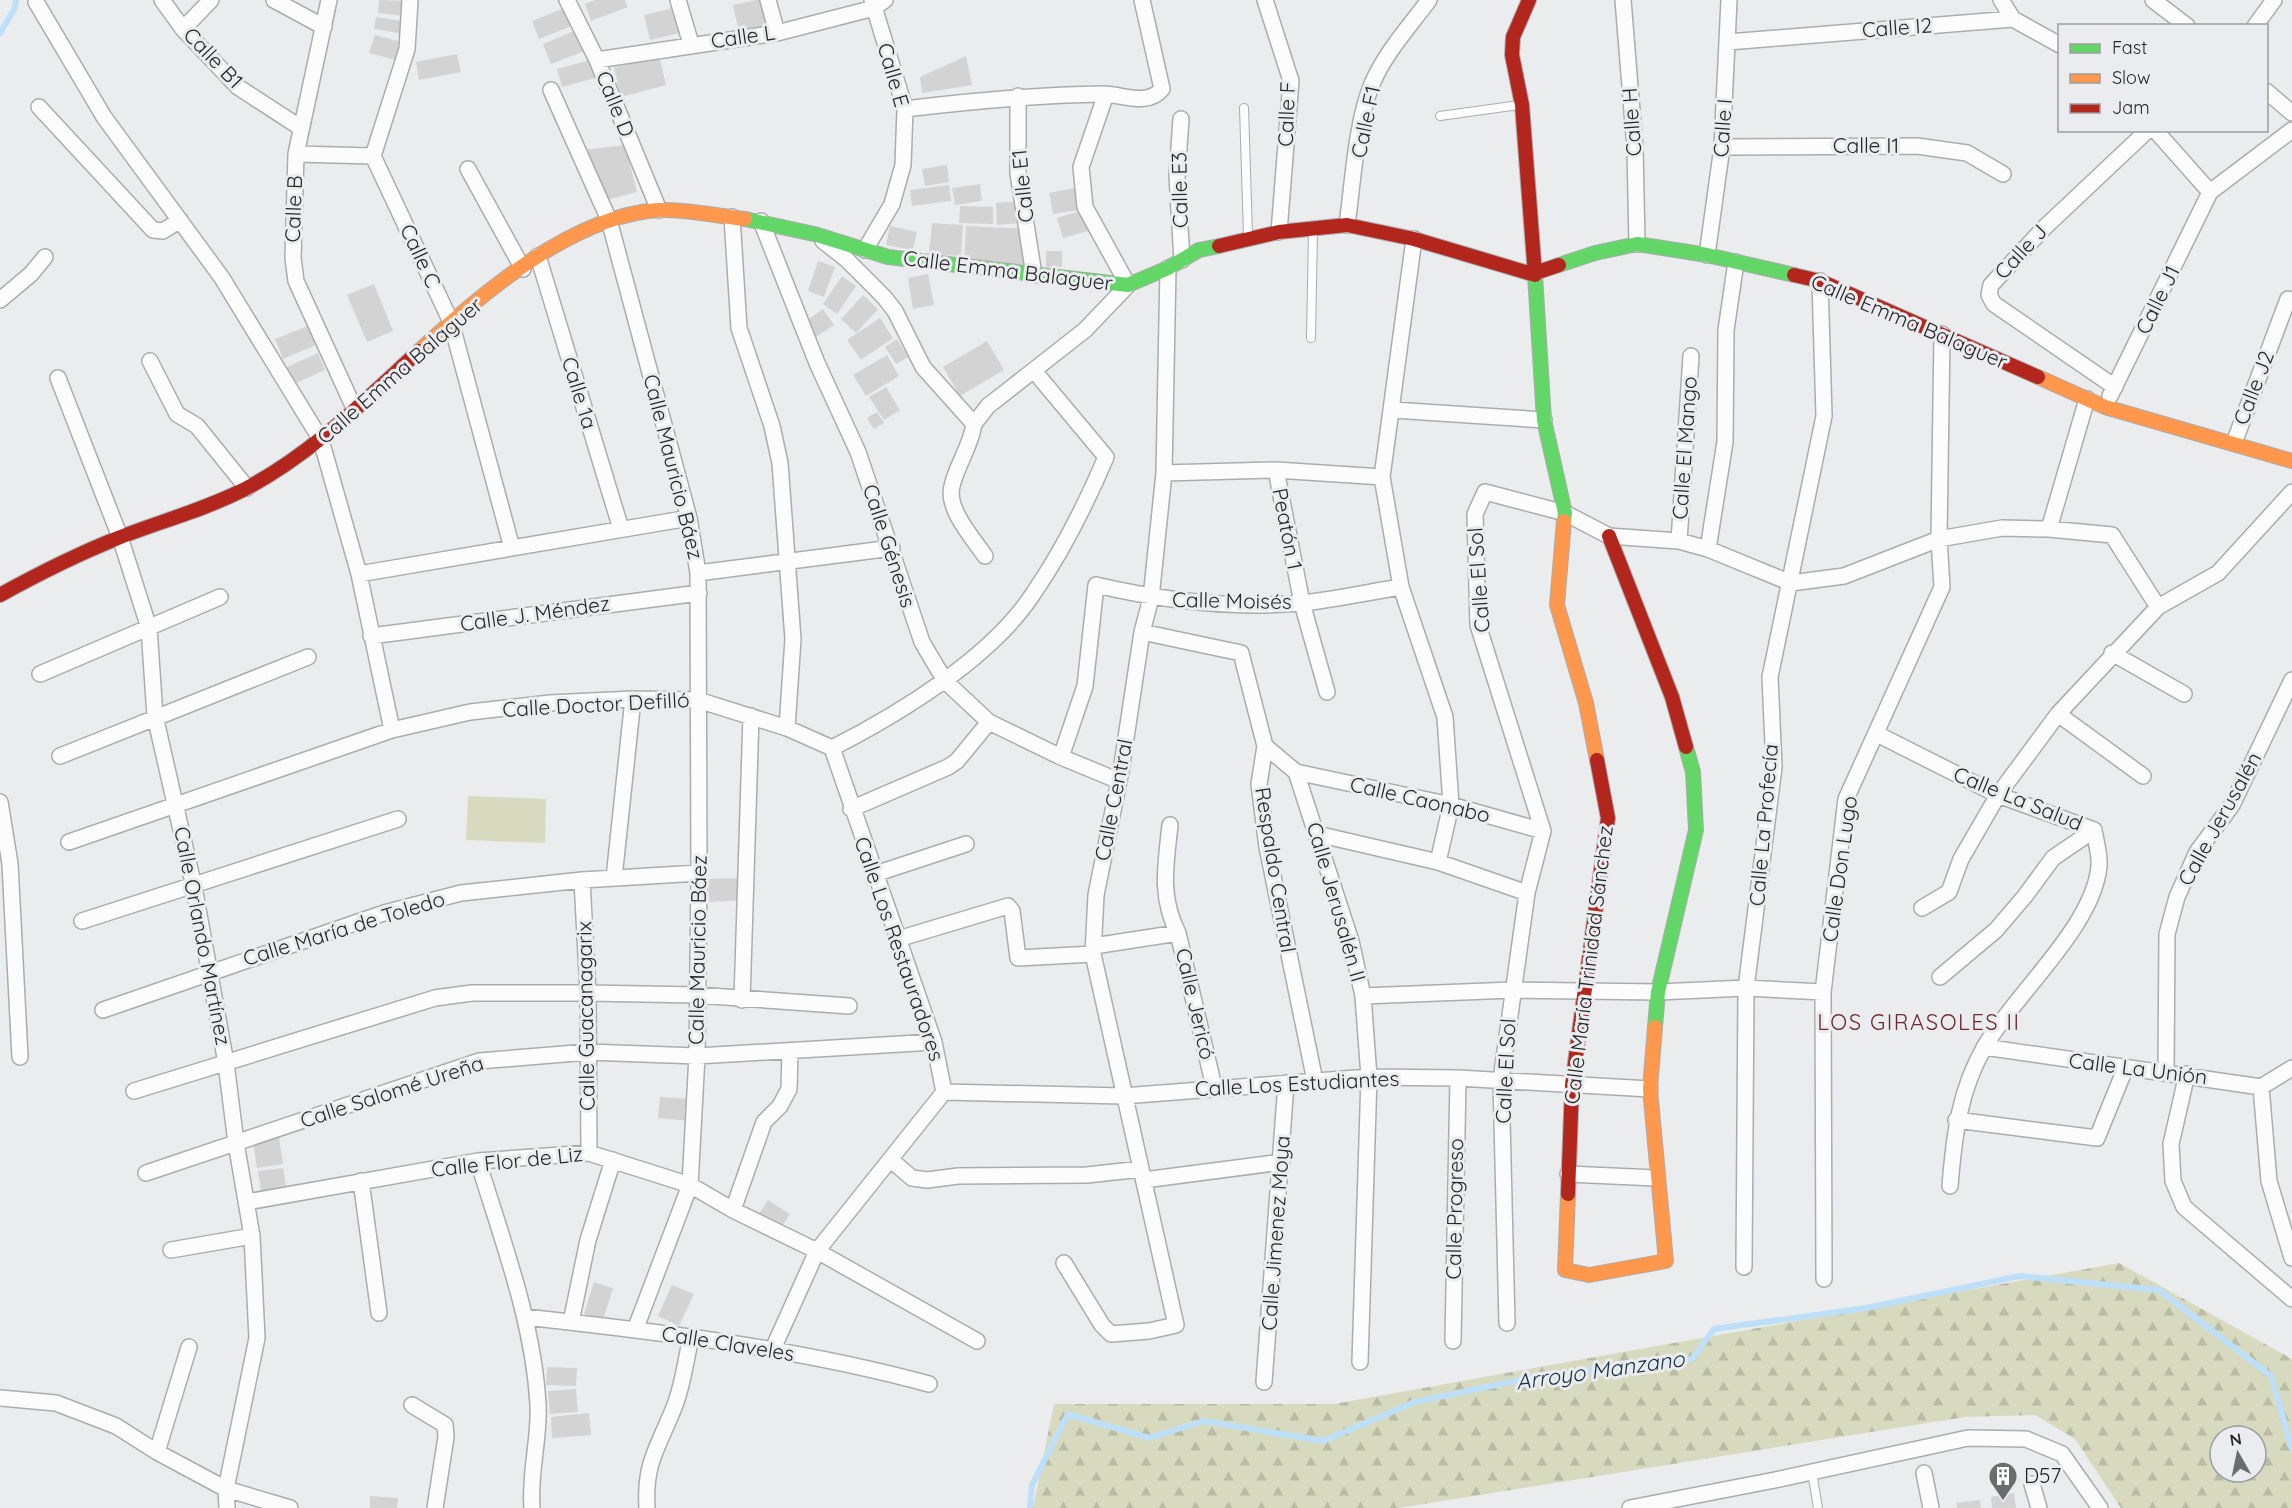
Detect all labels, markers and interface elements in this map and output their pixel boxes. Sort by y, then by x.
street label: Calle I2 [1861,12,1933,42]
street label: Calle L [709,19,777,53]
street label: Calle B1 [178,21,249,93]
legend [2058,24,2268,132]
text: Fast [2112,36,2147,59]
street label: Calle E [872,40,915,110]
text: Slow [2112,66,2150,89]
street label: Calle D [591,67,641,140]
street label: Calle F [1272,81,1300,147]
street label: Calle F1 [1345,83,1385,160]
street label: Calle H [1616,87,1646,157]
text: Jam [2112,96,2150,119]
street label: Calle I [1707,98,1737,158]
street label: Calle I1 [1833,132,1899,158]
street label: Calle E1 [1005,148,1039,224]
street label: Calle E3 [1165,152,1193,228]
street label: Calle B [279,175,307,243]
street label: Calle J [1988,219,2052,284]
street label: Calle C [395,220,447,292]
street label: Calle Emma Balaguer [902,244,1114,296]
street label: Calle J1 [2129,261,2185,338]
street label: Calle Emma Balaguer [1807,268,2012,374]
street label: Calle Emma Balaguer [311,291,487,449]
street label: Calle J2 [2227,347,2279,428]
street label: Calle 1a [557,354,603,432]
street label: Calle Mauricio Báez [638,371,710,562]
street label: Calle El Mango [1666,375,1702,520]
street label: Calle Génesis [858,481,922,611]
street label: Peatón 1 [1267,486,1309,572]
street label: Calle El Sol [1461,527,1495,633]
street label: Calle Moisés [1172,586,1292,614]
street label: Calle J. Méndez [458,590,611,636]
street label: Calle Doctor Defilló [502,686,690,722]
street label: Calle Central [1088,737,1138,863]
street label: Calle La Profecía [1743,743,1783,907]
street label: Calle Jerusalén [2172,747,2267,890]
street label: Calle La Salud [1950,760,2087,836]
street label: Calle Caonabo [1348,770,1493,828]
street label: Respaldo Central [1250,785,1302,954]
street label: Calle Don Lugo [1816,794,1862,944]
street label: Calle Jerusalén II [1302,819,1372,985]
street label: Calle Orlando Martínez [169,824,237,1047]
street label: Calle María Trinidad Sánchez [1558,824,1618,1106]
street label: Calle Los Restauradores [849,833,951,1064]
street label: Calle Mauricio Báez [682,855,712,1045]
street label: Calle María de Toledo [240,885,448,971]
street label: Calle Guacanagarix [570,921,600,1111]
street label: Calle Jericó [1171,946,1221,1062]
district label: LOS GIRASOLES II [1817,1008,2021,1036]
street label: Calle El Sol [1489,1018,1521,1124]
street label: Calle La Unión [2067,1047,2209,1089]
street label: Calle Salomé Ureña [297,1049,487,1133]
street label: Calle Los Estudiantes [1194,1065,1400,1101]
street label: Calle Jimenez Moya [1255,1135,1295,1331]
street label: Calle Progreso [1440,1138,1468,1280]
street label: Calle Flor de Liz [430,1140,584,1182]
street label: Calle Claveles [660,1320,796,1366]
water label: Arroyo Manzano [1514,1344,1688,1396]
north arrow [2208,1424,2268,1484]
text: N [2228,1428,2243,1450]
building icon: D57 [1987,1460,2019,1502]
place label: D57 [2024,1462,2062,1488]

